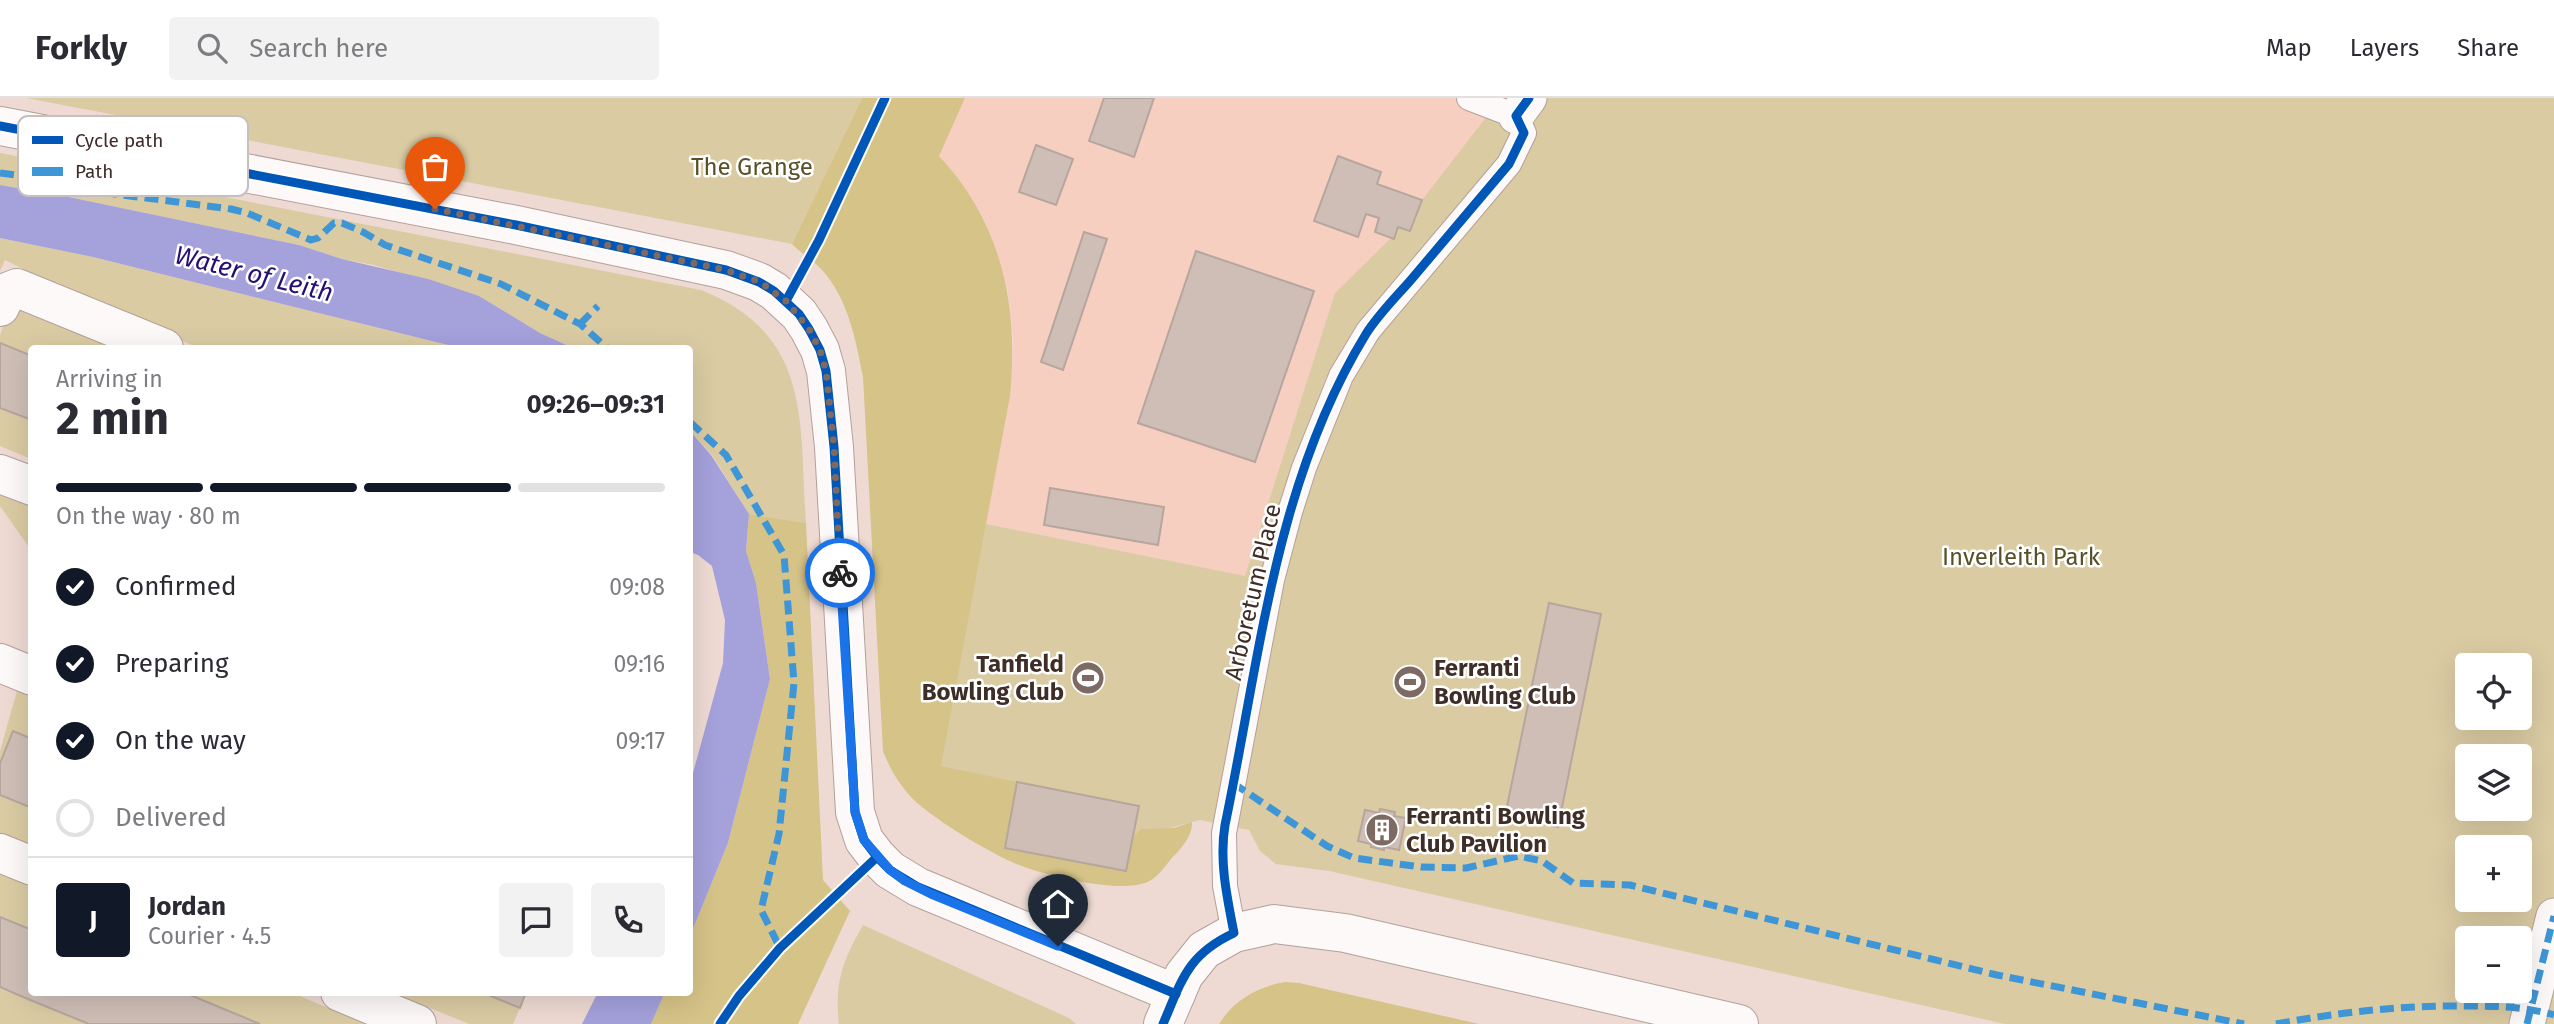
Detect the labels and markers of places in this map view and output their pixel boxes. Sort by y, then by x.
pin [405,137,465,209]
place label: Tanfield Bowling Club [922,650,1064,706]
place label: Ferranti Bowling Club [1434,654,1576,710]
sports icon: Tanfield Bowling Club [1069,659,1107,697]
sports icon: Ferranti Bowling Club [1391,663,1429,701]
place label: Ferranti Bowling Club Pavilion [1406,802,1586,858]
building icon: Ferranti Bowling Club Pavilion [1363,811,1401,849]
pin [1028,874,1088,946]

